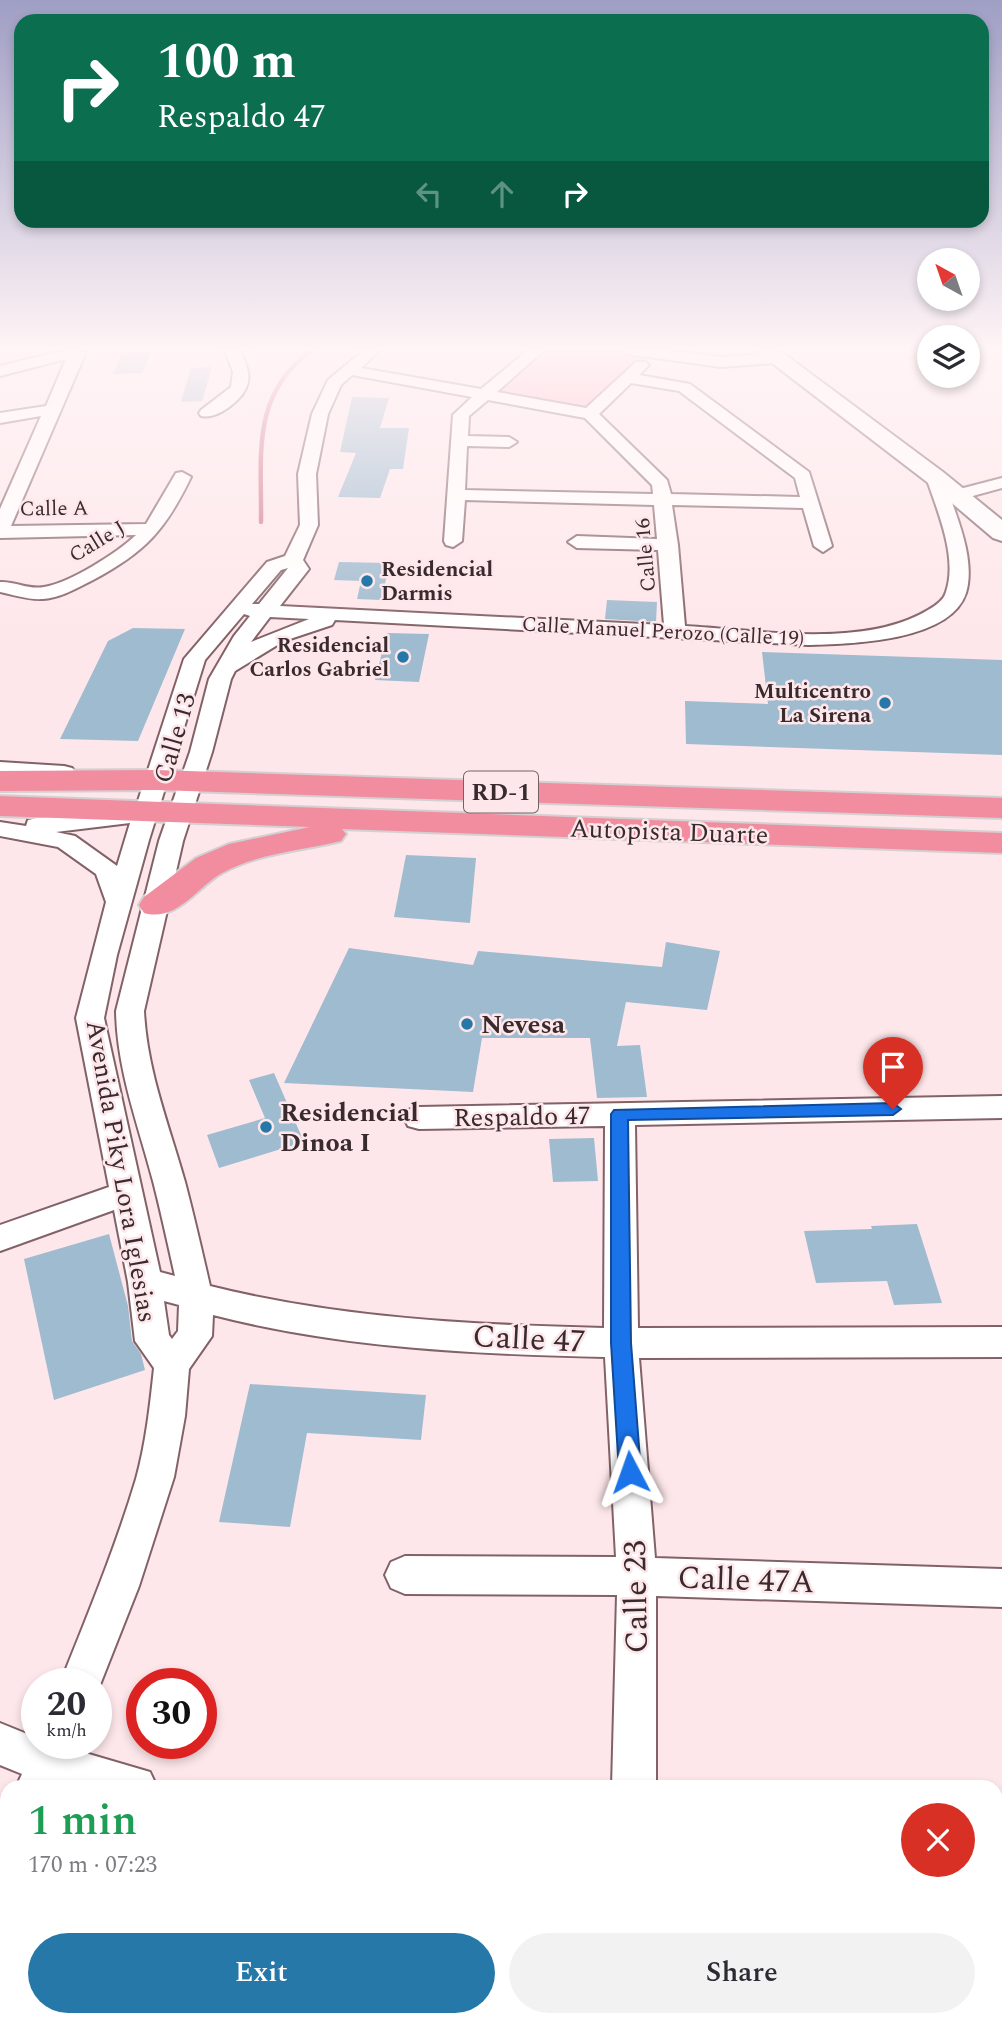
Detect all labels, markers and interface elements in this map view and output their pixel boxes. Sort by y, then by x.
text: 100 m [157,25,296,100]
icon: right [42,42,133,133]
text: Respaldo 47 [157,93,326,142]
icon: left [410,175,448,213]
icon: ahead [483,175,521,213]
icon: right [556,175,594,213]
north arrow [917,248,980,312]
map controls [917,248,980,388]
button: layers [917,325,980,388]
street label: Calle A [19,492,89,526]
street label: Calle J [63,512,132,571]
street label: Calle 16 [627,517,665,593]
place label: Residencial Darmis [381,554,493,610]
marker: Residencial Darmis [359,573,375,589]
street label: Calle Manuel Perozo (Calle 19) [521,609,805,655]
place label: Residencial Carlos Gabriel [249,630,389,686]
marker: Residencial Carlos Gabriel [395,649,411,665]
place label: Multicentro La Sirena [754,676,871,732]
street label: Calle 13 [143,689,207,788]
marker: Multicentro La Sirena [877,695,893,711]
road number: RD-1 [464,772,538,812]
street label: Autopista Duarte [569,809,769,855]
place label: Nevesa [481,1005,566,1045]
marker: Nevesa [459,1016,475,1032]
street label: Avenida Piky Lora Iglesias [75,1017,167,1326]
pin [863,1037,923,1109]
icon: arrive [874,1048,912,1086]
place label: Residencial Dinoa I [280,1093,419,1163]
street label: Respaldo 47 [453,1096,591,1138]
marker: Residencial Dinoa I [258,1119,274,1135]
street label: Calle 47 [471,1312,587,1367]
position arrow [593,1435,667,1509]
street label: Calle 23 [611,1540,662,1654]
street label: Calle 47A [677,1554,815,1607]
speed limit sign: 30 [126,1668,217,1759]
text: 20 [47,1678,86,1731]
text: km/h [46,1717,87,1744]
text: 1 min [28,1790,137,1853]
button: close [901,1803,975,1877]
text: 170 m · 07:23 [28,1848,157,1883]
button: Exit [28,1933,495,2013]
button: Share [509,1933,975,2013]

